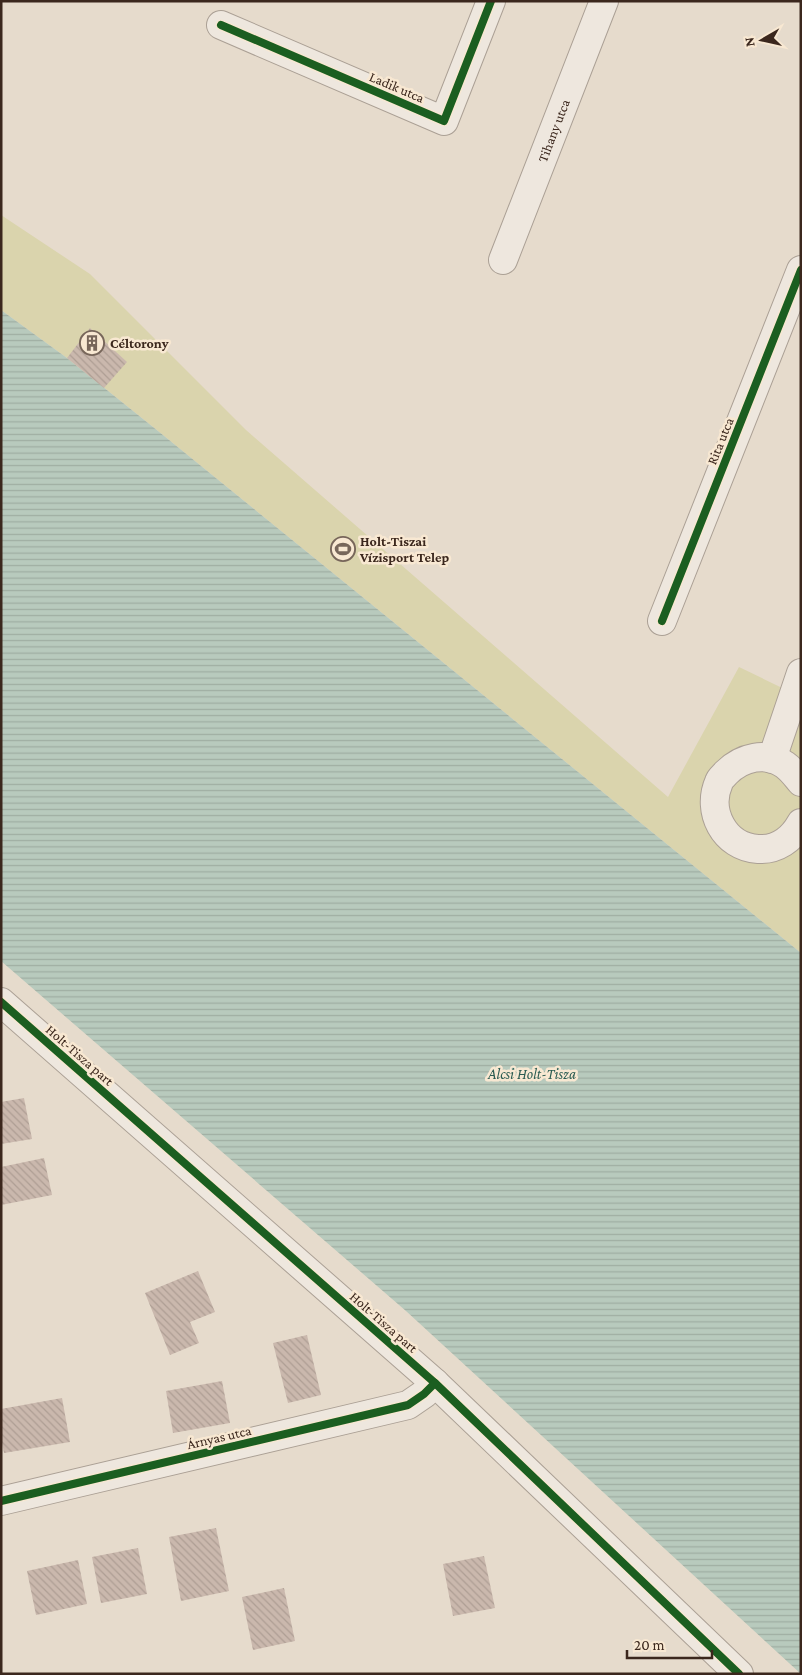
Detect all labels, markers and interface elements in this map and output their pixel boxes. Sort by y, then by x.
north arrow [737,15,787,65]
text: N [740,36,758,48]
street label: Ladik utca [367,68,427,106]
street label: Tihany utca [534,96,573,164]
building icon: Céltorony [79,330,105,356]
place label: Céltorony [110,335,169,351]
street label: Rita utca [703,415,737,467]
place label: Holt-Tiszai Vízisport Telep [359,533,450,565]
sports icon: Holt-Tiszai Vízisport Telep [330,536,356,562]
street label: Holt-Tisza part [43,1021,117,1089]
water label: Alcsi Holt-Tisza [487,1066,576,1082]
street label: Holt-Tisza part [347,1288,421,1356]
street label: Árnyas utca [185,1422,253,1452]
scale bar [627,1628,712,1660]
text: 20 m [634,1637,665,1653]

